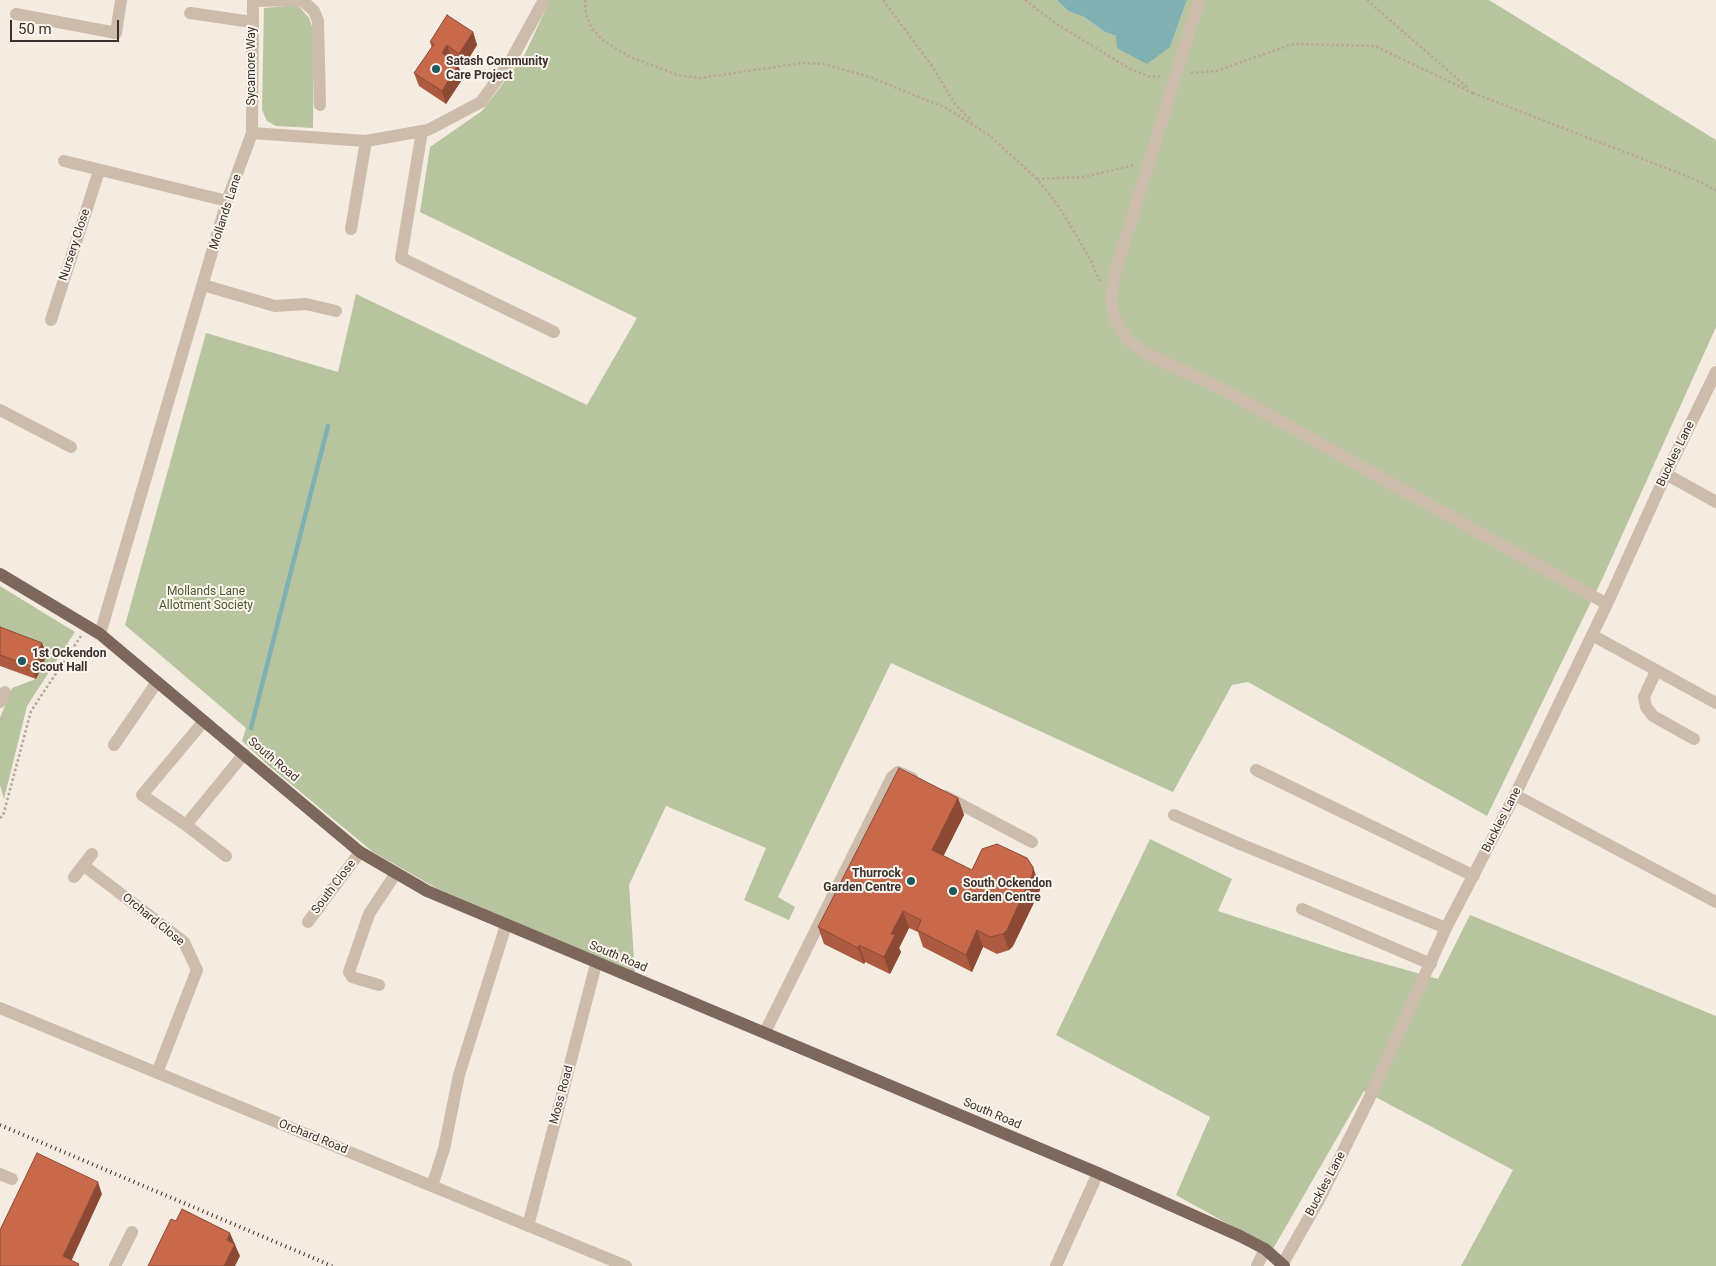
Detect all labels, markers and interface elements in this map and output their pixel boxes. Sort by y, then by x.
scale bar [12,10,121,42]
text: 50 m [18,20,52,38]
street label: Sycamore Way [245,27,259,105]
place label: Satash Community Care Project [446,55,548,83]
marker: Satash Community Care Project [430,63,442,75]
street label: Mollands Lane [207,173,245,251]
street label: Nursery Close [57,207,93,283]
street label: Buckles Lane [1654,419,1698,489]
park label: Mollands Lane Allotment Society [159,585,253,613]
place label: 1st Ockendon Scout Hall [32,647,106,675]
marker: 1st Ockendon Scout Hall [16,655,28,667]
street label: South Road [245,735,301,785]
street label: Buckles Lane [1479,785,1525,855]
street label: South Close [309,857,359,917]
place label: Thurrock Garden Centre [823,867,901,895]
marker: Thurrock Garden Centre [905,875,917,887]
place label: South Ockendon Garden Centre [963,877,1052,905]
marker: South Ockendon Garden Centre [947,885,959,897]
street label: Orchard Close [119,891,187,949]
street label: South Road [587,938,649,976]
street label: Moss Road [547,1064,577,1126]
street label: South Road [961,1095,1023,1133]
street label: Orchard Road [277,1117,349,1157]
street label: Buckles Lane [1303,1149,1349,1219]

